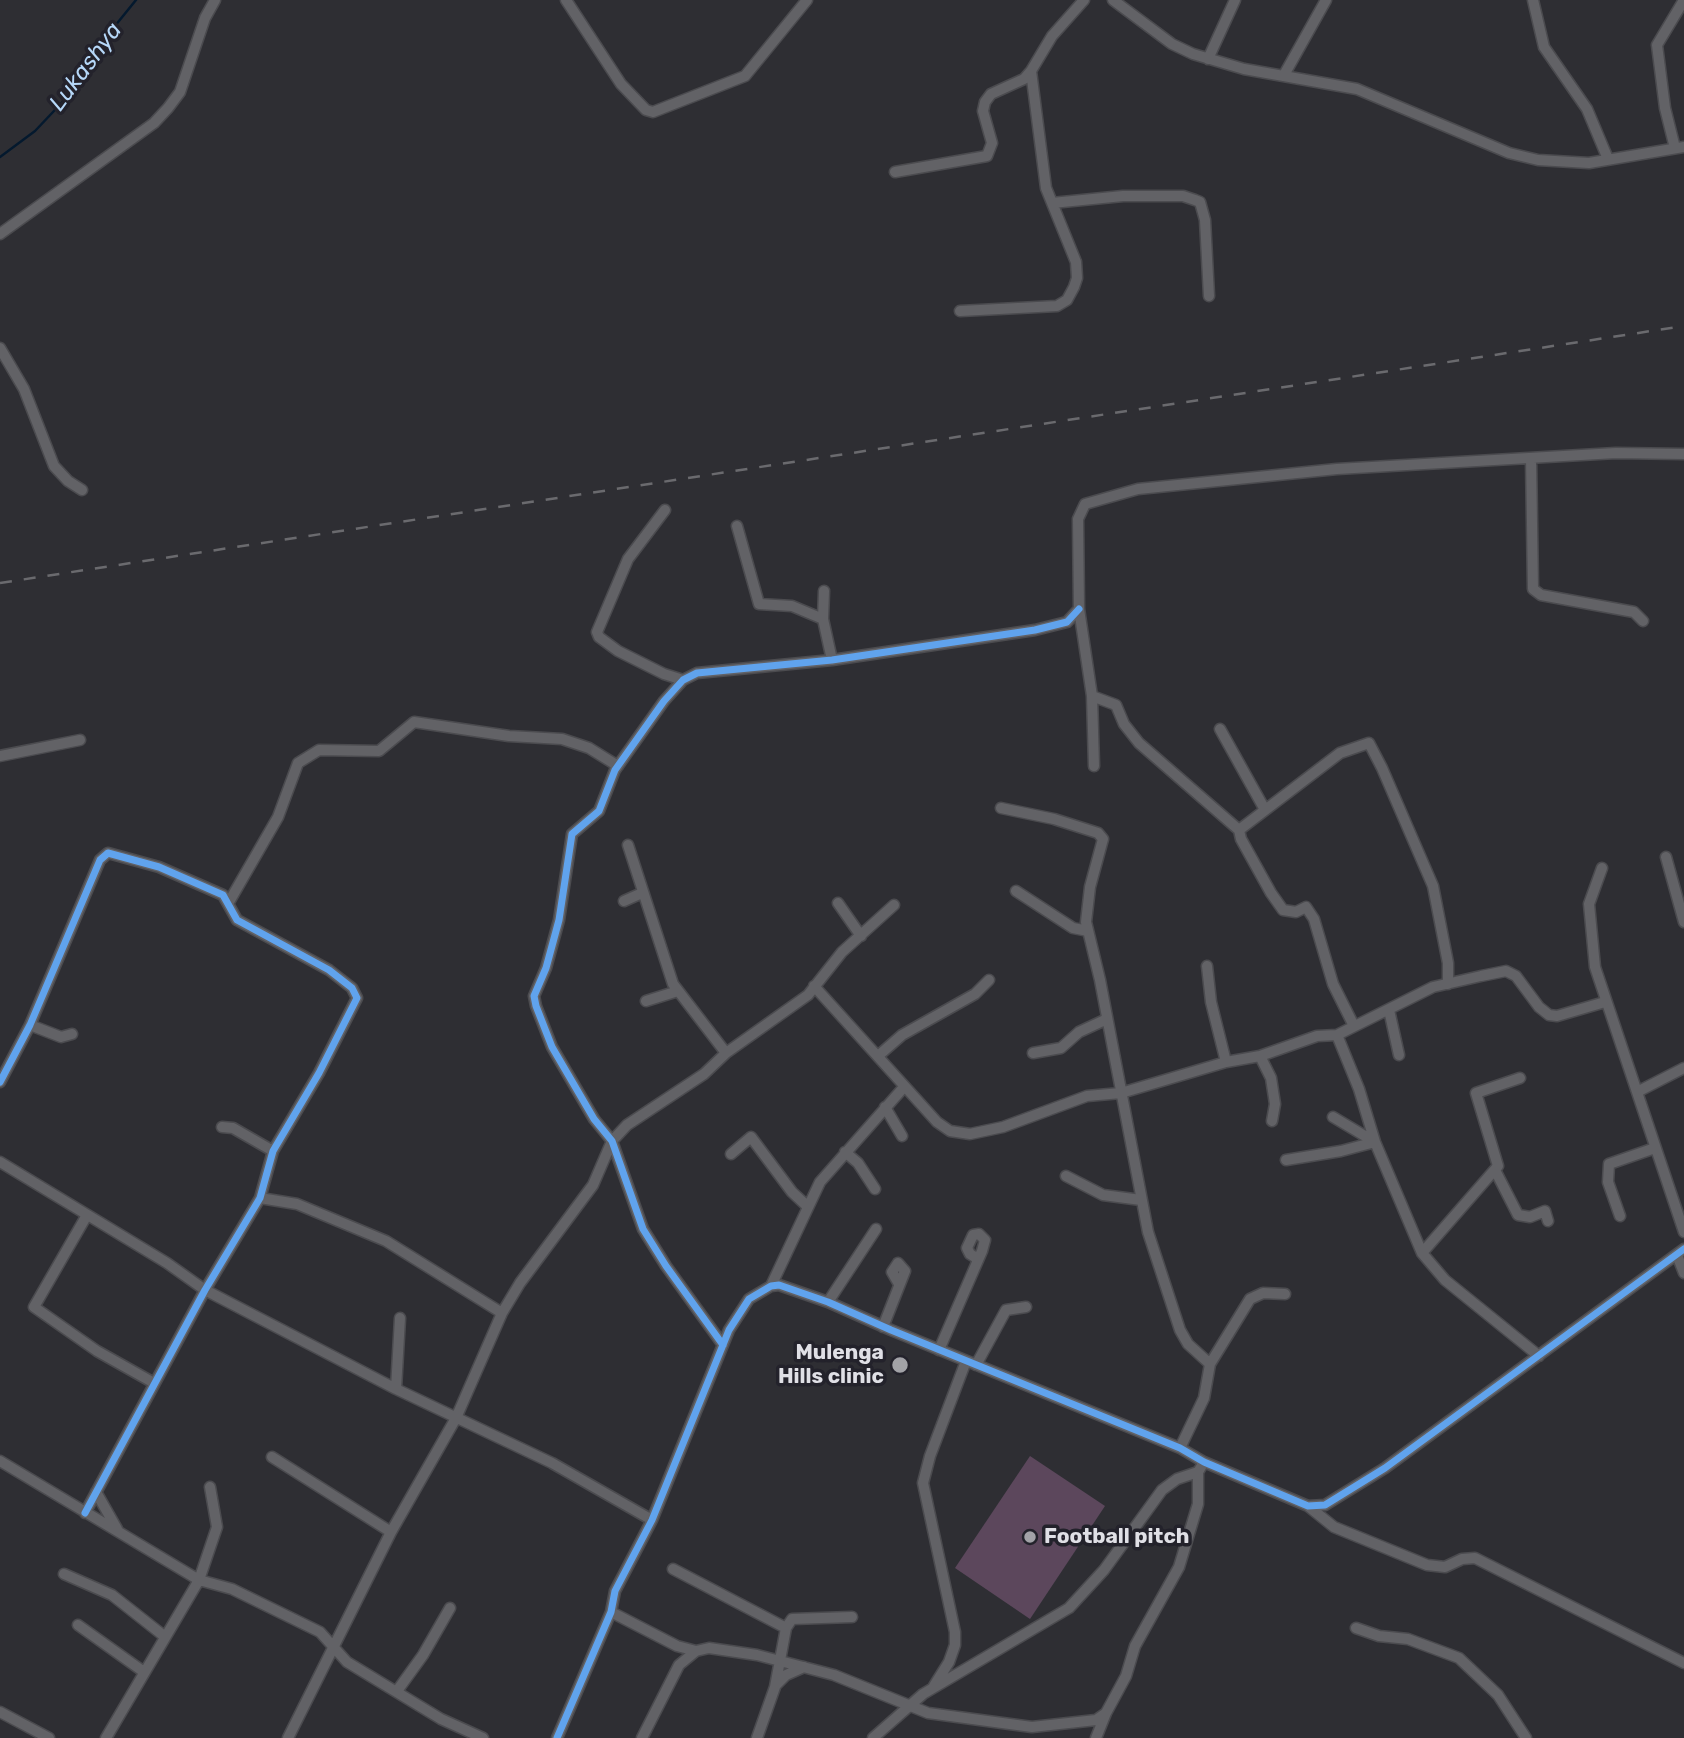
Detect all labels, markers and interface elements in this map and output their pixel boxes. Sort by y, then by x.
water label: Lukashya [44,18,128,116]
place label: Mulenga Hills clinic [778,1340,884,1390]
marker: Mulenga Hills clinic [890,1355,910,1375]
place label: Football pitch [1044,1524,1189,1550]
marker: Football pitch [1022,1529,1038,1545]

